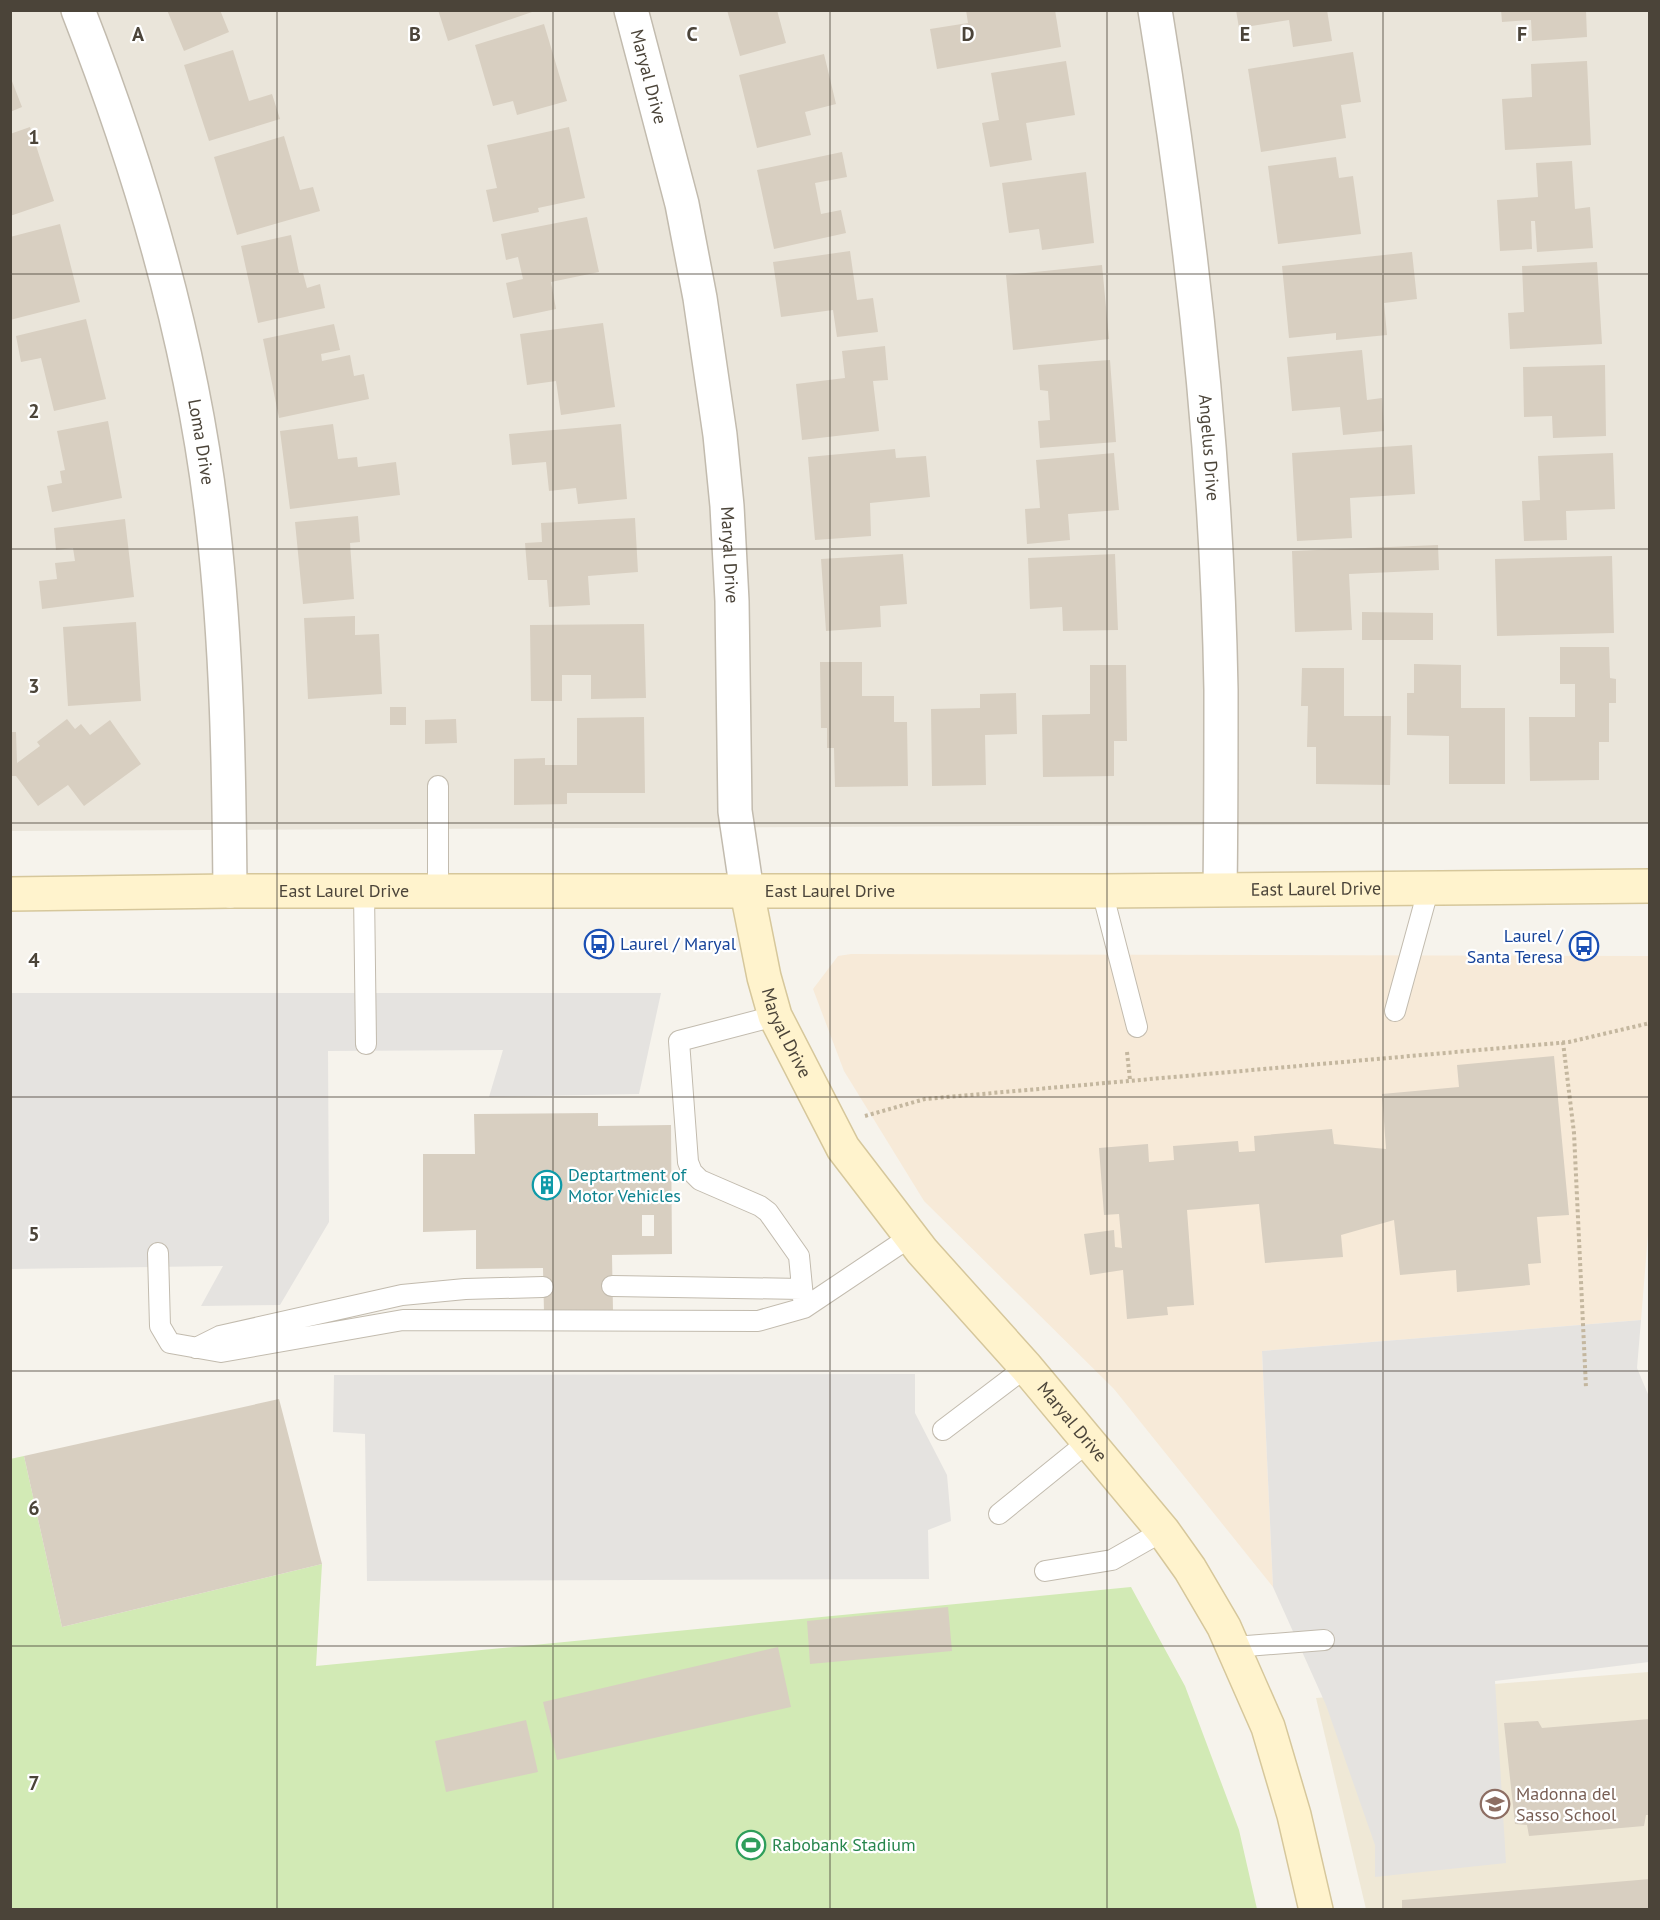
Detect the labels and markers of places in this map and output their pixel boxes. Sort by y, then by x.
place label: Laurel / Santa Teresa [1467,924,1565,968]
bus stop icon: Laurel / Maryal [583,928,615,960]
bus stop icon: Laurel / Santa Teresa [1568,930,1600,962]
place label: Laurel / Maryal [620,932,737,955]
place label: Deptartment of Motor Vehicles [568,1163,687,1207]
building icon: Deptartment of Motor Vehicles [531,1169,563,1201]
place label: Madonna del Sasso School [1516,1782,1617,1826]
school or university icon: Madonna del Sasso School [1479,1788,1511,1820]
sports icon: Rabobank Stadium [735,1829,767,1861]
place label: Rabobank Stadium [772,1833,916,1856]

